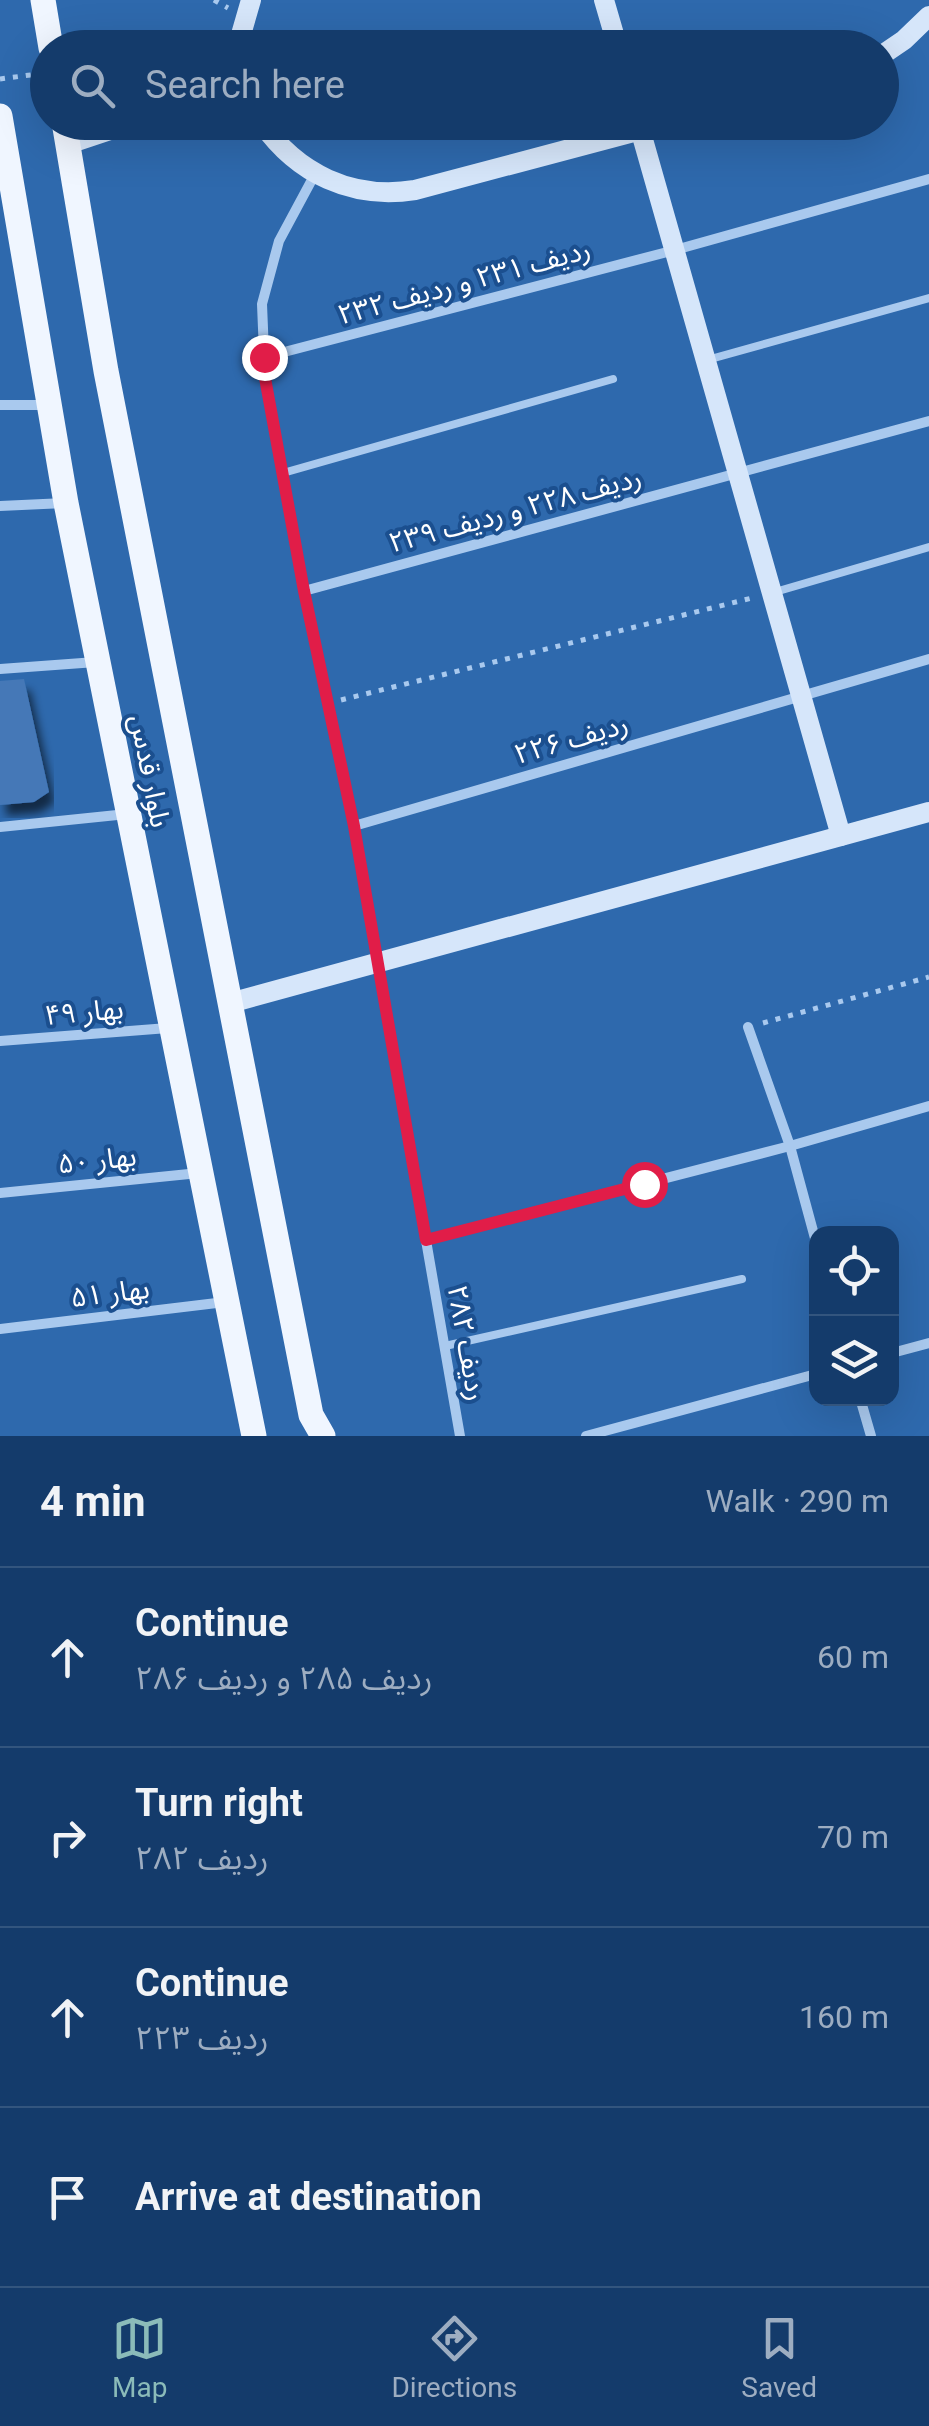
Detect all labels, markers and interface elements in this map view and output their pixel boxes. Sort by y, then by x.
search box [30,30,899,140]
icon: search [65,58,120,113]
text: Search here [145,63,345,107]
street label: ردیف ۲۳۱ و ردیف ۲۳۲ [334,232,594,332]
route end [242,335,288,381]
street label: ردیف ۲۲۸ و ردیف ۲۳۹ [385,460,645,560]
street label: ردیف ۲۲۶ [510,707,632,771]
street label: بلوار قدس [123,712,177,830]
street label: بهار ۴۹ [43,992,125,1032]
street label: بهار ۵۰ [56,1139,138,1181]
route start [622,1162,668,1208]
map controls [809,1226,899,1406]
button: locate [809,1226,899,1316]
street label: بهار ۵۱ [69,1272,151,1314]
street label: ردیف ۲۸۲ [441,1283,493,1403]
button: layers [809,1316,899,1406]
text: 4 min [40,1477,146,1526]
text: Walk · 290 m [706,1482,889,1520]
text: Continue [135,1601,289,1645]
icon: ahead [40,1630,95,1685]
text: 60 m [817,1638,889,1676]
text: ردیف ۲۸۵ و ردیف ۲۸۶ [135,1659,432,1697]
text: Turn right [135,1781,303,1825]
icon: right [40,1810,95,1865]
text: 70 m [817,1818,889,1856]
text: ردیف ۲۸۲ [135,1839,269,1877]
text: Continue [135,1961,289,2005]
icon: ahead [40,1990,95,2045]
text: 160 m [799,1998,889,2036]
text: ردیف ۲۲۳ [135,2019,269,2057]
icon: arrive [40,2170,95,2225]
text: Arrive at destination [135,2175,482,2219]
tab: Map [112,2311,167,2404]
tab: Directions [391,2311,517,2404]
tab: Saved [741,2311,817,2404]

